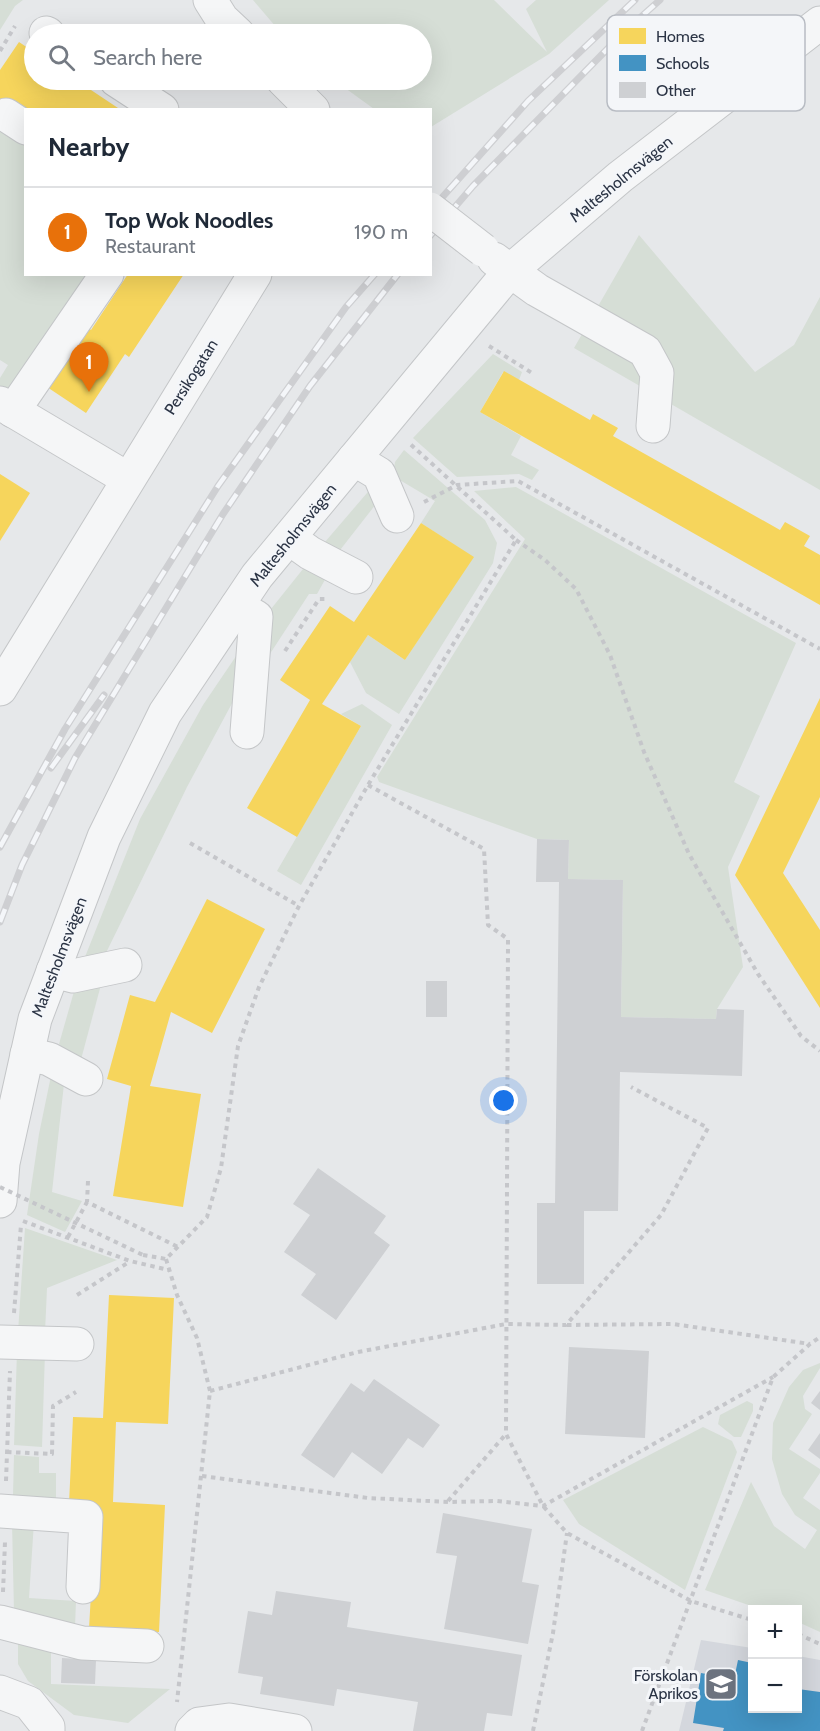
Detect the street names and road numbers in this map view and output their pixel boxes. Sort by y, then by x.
street label: Maltesholmsvägen [566,132,676,226]
street label: Persikogatan [160,336,222,418]
street label: Maltesholmsvägen [246,480,340,590]
street label: Maltesholmsvägen [27,894,91,1020]

